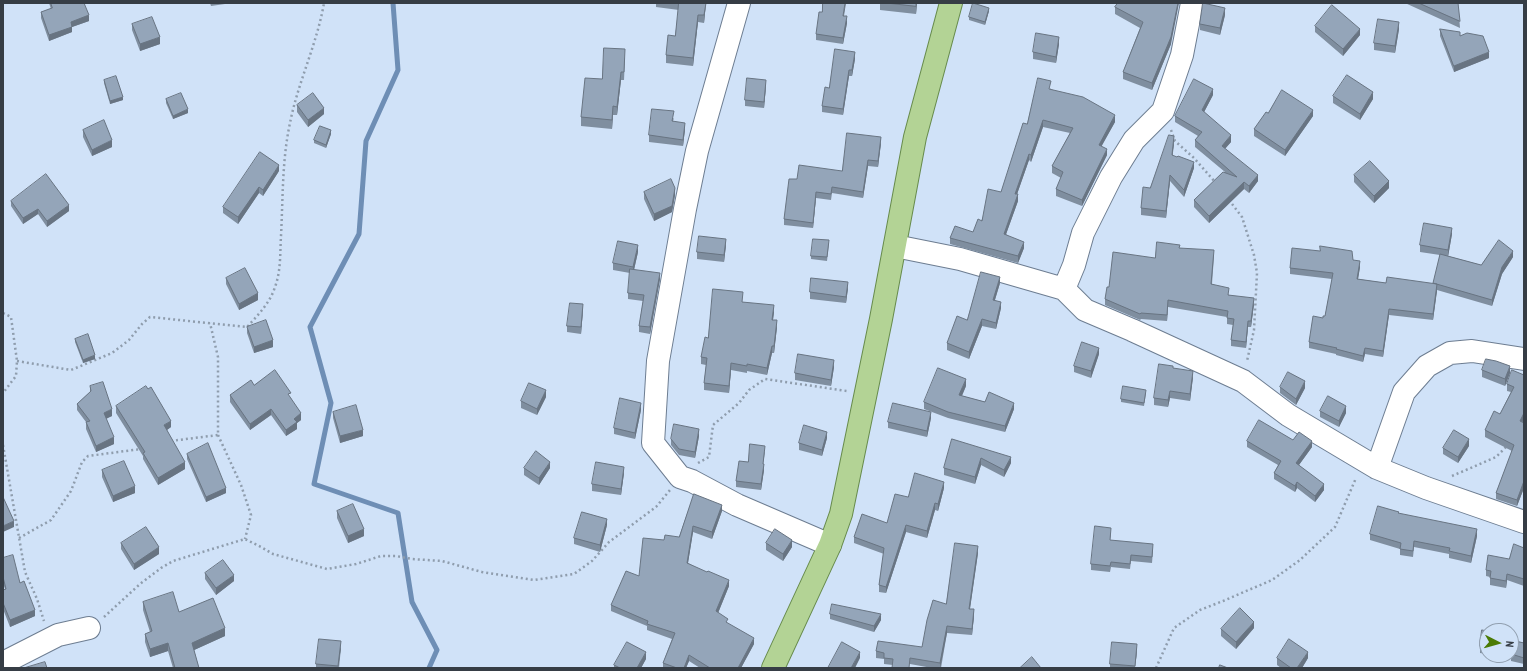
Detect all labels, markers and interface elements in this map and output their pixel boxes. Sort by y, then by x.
north arrow [1479,623,1519,663]
text: N [1503,640,1517,648]

